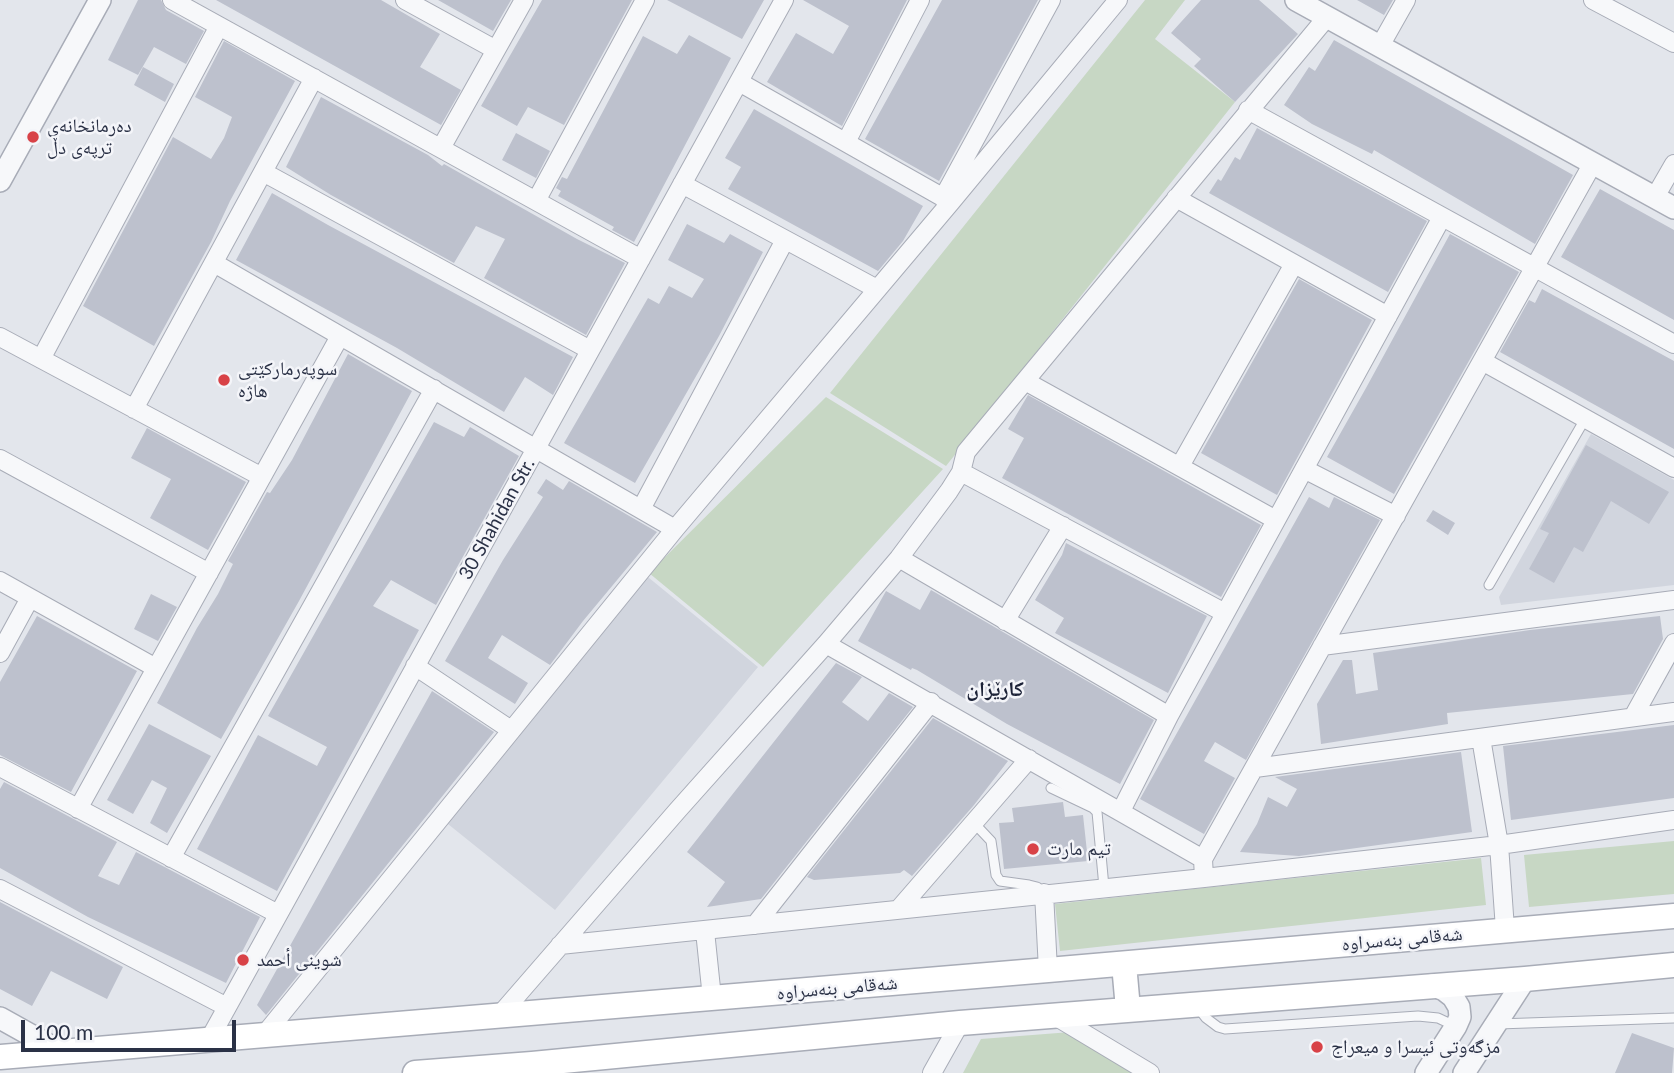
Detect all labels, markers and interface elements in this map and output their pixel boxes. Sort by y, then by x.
place label: دەرمانخانەی ترپەی دڵ [47,115,132,159]
marker: دەرمانخانەی ترپەی دڵ [25,129,41,145]
place label: سوپەرمارکێتی هاژە [238,358,337,402]
marker: سوپەرمارکێتی هاژە [216,372,232,388]
street label: 30 Shahidan Str. [454,454,540,584]
district label: کارێزان [966,676,1024,702]
place label: تيم مارت [1047,838,1111,860]
marker: تيم مارت [1025,841,1041,857]
street label: شەقامی بنەسراوە [1341,922,1463,956]
place label: شوینی أحمد [257,949,342,971]
marker: شوینی أحمد [235,952,251,968]
street label: شەقامی بنەسراوە [776,971,898,1005]
scale bar [24,1006,240,1050]
text: 100 m [34,1019,93,1044]
place label: مزگەوتی ئیسرا و میعراج [1331,1036,1500,1058]
marker: مزگەوتی ئیسرا و میعراج [1309,1039,1325,1055]

